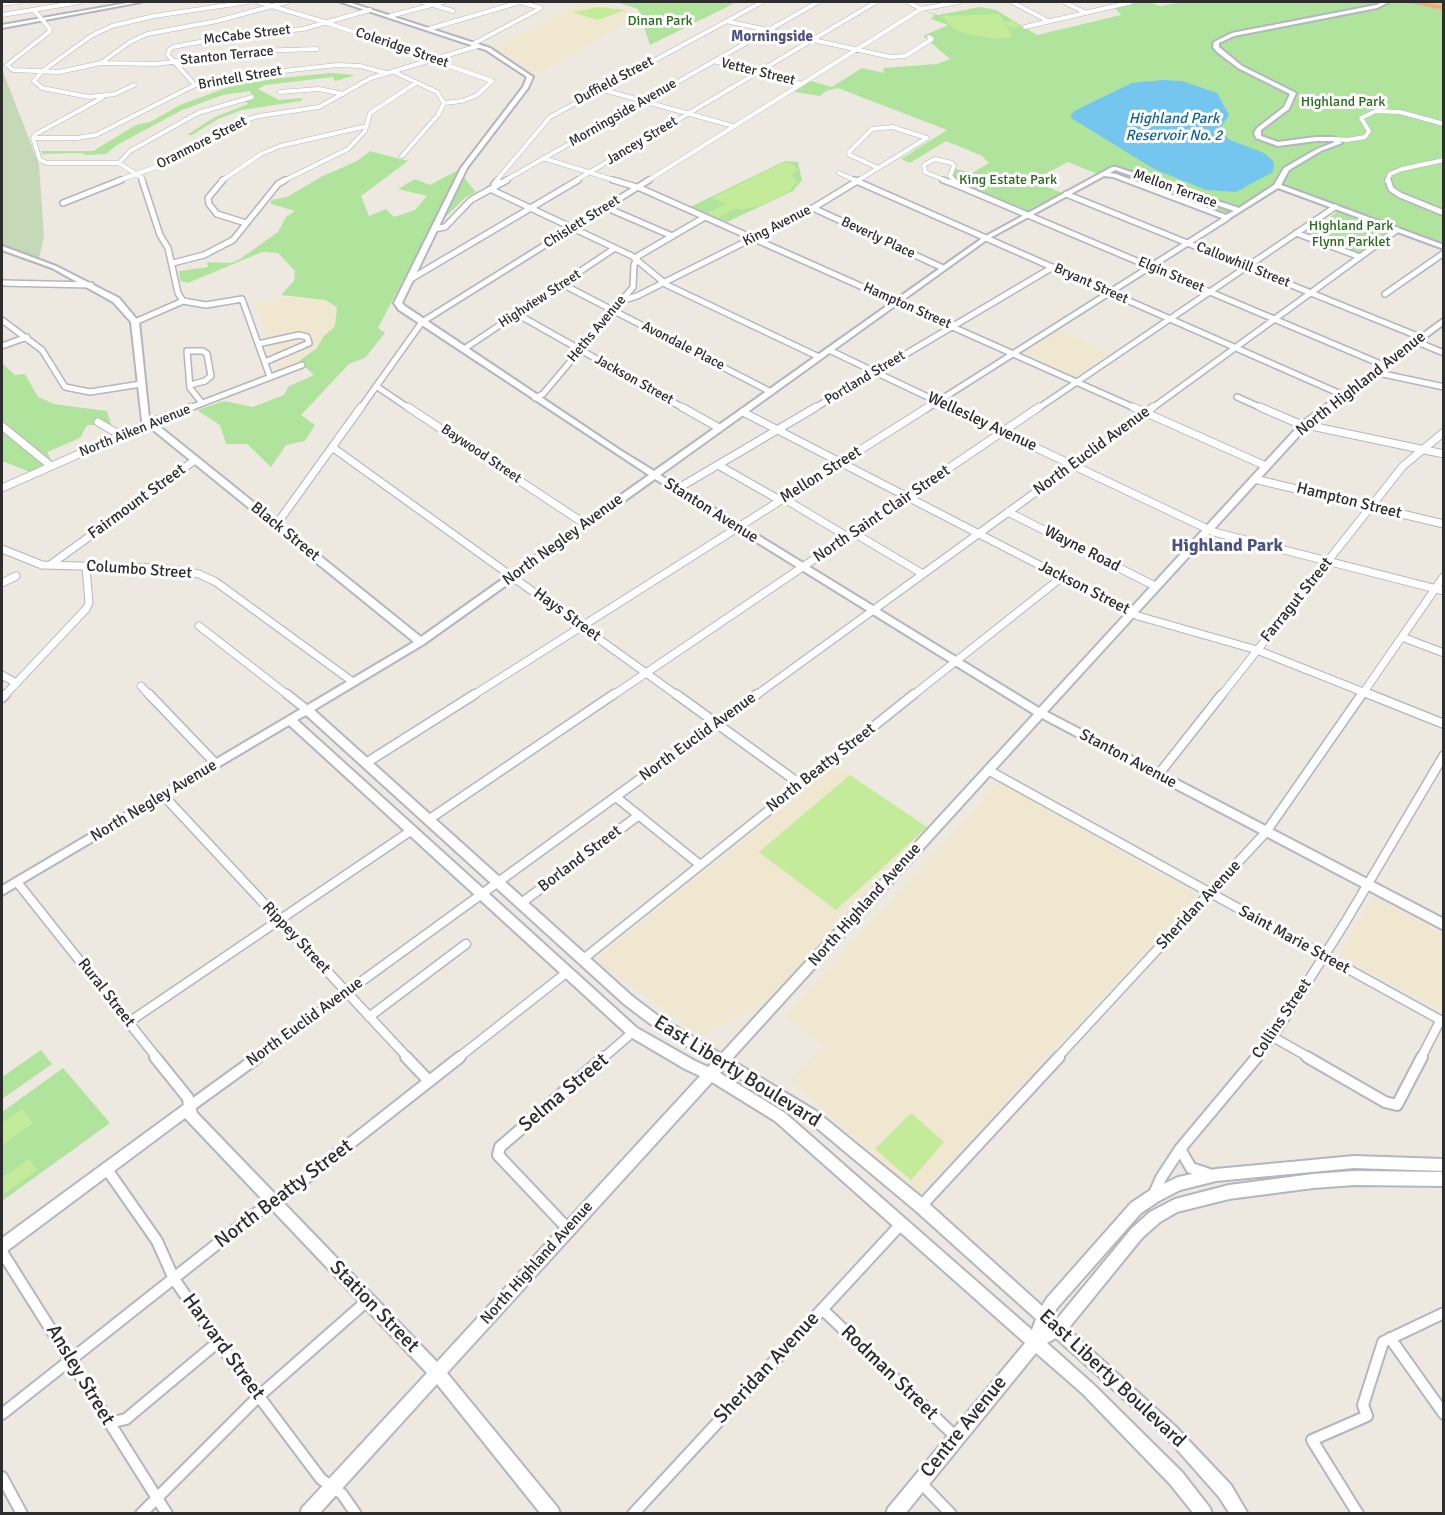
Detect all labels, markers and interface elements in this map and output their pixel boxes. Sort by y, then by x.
park label: Dinan Park [627,13,693,29]
street label: McCabe Street [203,21,291,49]
street label: Coleridge Street [353,24,451,72]
district label: Morningside [731,28,813,46]
street label: Stanton Terrace [180,43,274,69]
street label: Duffield Street [572,53,656,109]
street label: Vetter Street [719,55,797,89]
street label: Brintell Street [197,62,283,94]
street label: Morningside Avenue [566,75,680,151]
park label: Highland Park [1301,94,1385,110]
water label: Highland Park Reservoir No. 2 [1126,110,1222,145]
street label: Oranmore Street [154,113,250,173]
street label: Jancey Street [603,113,681,169]
street label: Mellon Terrace [1131,166,1219,212]
park label: King Estate Park [959,172,1057,188]
street label: Chislett Street [541,192,623,252]
street label: King Avenue [740,202,814,250]
street label: Beverly Place [838,214,918,262]
park label: Highland Park Flynn Parklet [1309,218,1393,250]
street label: Callowhill Street [1194,239,1292,291]
street label: Elgin Street [1135,254,1207,296]
street label: Bryant Street [1051,260,1131,308]
street label: Highview Street [496,266,584,332]
street label: Hampton Street [860,279,954,333]
street label: Heths Avenue [564,292,630,366]
street label: Avondale Place [639,318,727,374]
street label: North Highland Avenue [1292,327,1430,441]
street label: Portland Street [822,347,908,409]
street label: Jackson Street [592,352,676,408]
street label: Wellesley Avenue [924,388,1040,456]
street label: North Aiken Avenue [77,401,193,461]
street label: North Euclid Avenue [1030,402,1154,500]
street label: Baywood Street [438,421,524,487]
street label: Mellon Street [777,442,865,508]
street label: Fairmount Street [85,460,189,544]
street label: North Saint Clair Street [810,461,954,567]
street label: Stanton Avenue [660,474,762,548]
street label: Hampton Street [1294,479,1404,523]
street label: North Negley Avenue [499,490,627,590]
street label: Black Street [247,498,323,566]
street label: Wayne Road [1041,522,1123,576]
district label: Highland Park [1171,535,1283,557]
street label: Farragut Street [1257,554,1337,646]
street label: Columbo Street [86,557,192,583]
street label: Jackson Street [1035,557,1133,619]
street label: Hays Street [530,584,604,646]
street label: North Euclid Avenue [636,688,760,786]
street label: North Beatty Street [763,720,879,816]
street label: Stanton Avenue [1076,725,1180,793]
street label: North Negley Avenue [87,756,221,846]
street label: Borland Street [535,822,625,896]
street label: North Highland Avenue [805,839,925,971]
street label: Sheridan Avenue [1153,856,1245,954]
street label: Rippey Street [258,898,334,978]
street label: Saint Marie Street [1235,902,1353,978]
street label: Rural Street [73,955,139,1031]
street label: North Euclid Avenue [243,973,367,1071]
street label: Collins Street [1248,975,1316,1063]
street label: East Liberty Boulevard [649,1011,825,1133]
street label: Selma Street [514,1049,614,1137]
street label: North Beatty Street [210,1134,358,1254]
street label: North Highland Avenue [477,1197,597,1329]
street label: Station Street [324,1256,424,1358]
street label: Harvard Street [177,1289,269,1405]
street label: East Liberty Boulevard [1034,1305,1190,1453]
street label: Sheridan Avenue [709,1307,825,1429]
street label: Ansley Street [41,1320,119,1430]
street label: Rodman Street [835,1321,943,1425]
street label: Centre Avenue [916,1371,1012,1483]

